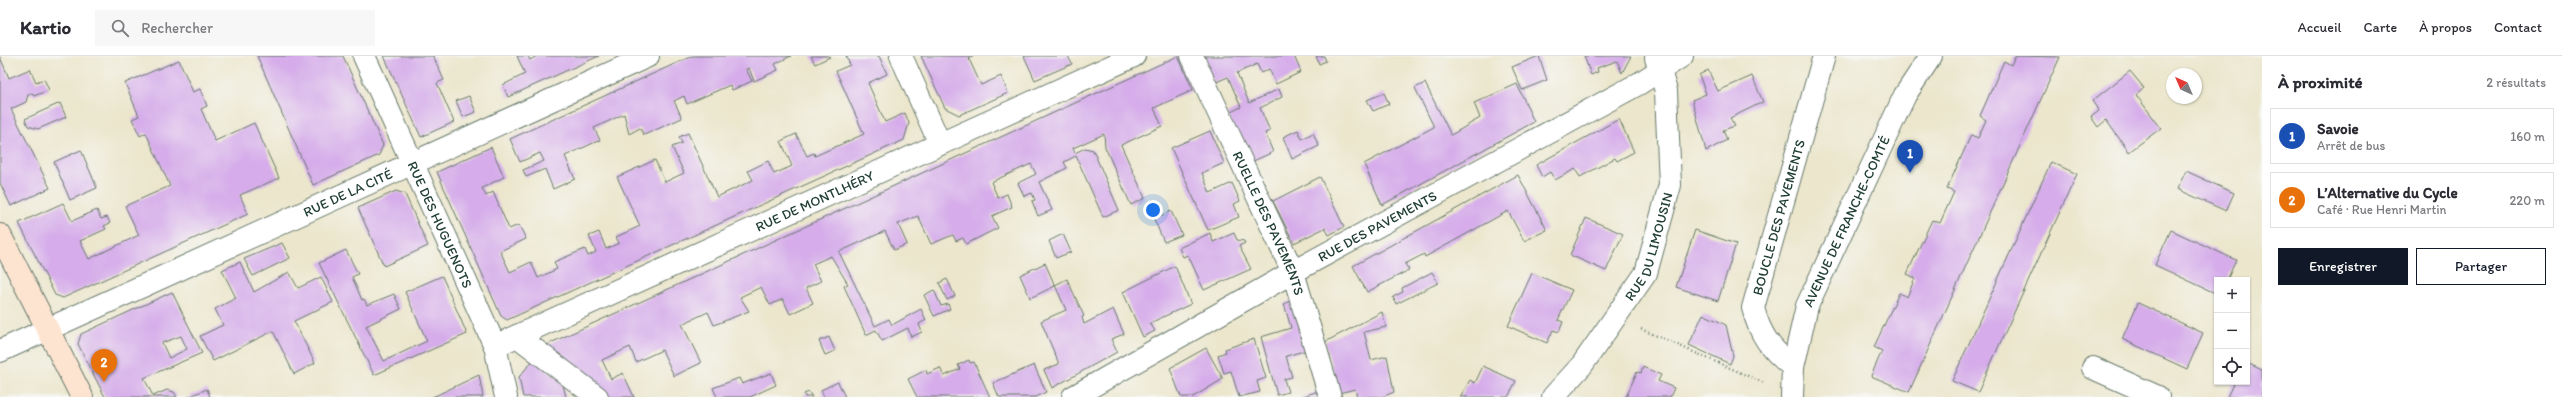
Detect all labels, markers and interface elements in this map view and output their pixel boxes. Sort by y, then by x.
search box [95,10,375,46]
text: Kartio [20,16,71,39]
icon: search [109,17,131,39]
text: Rechercher [141,19,213,37]
text: Accueil [2298,19,2341,36]
text: Carte [2363,19,2397,36]
text: À propos [2419,19,2472,36]
text: Contact [2494,19,2542,36]
north arrow [2166,68,2202,104]
text: À proximité [2278,72,2363,92]
text: 2 résultats [2486,75,2546,90]
text: Savoie [2317,120,2359,138]
text: 1 [2289,129,2295,144]
text: 160 m [2510,129,2545,144]
street label: AVENUE DE FRANCHE-COMTÉ [1800,133,1894,310]
street label: BOUCLE DES PAVEMENTS [1749,138,1809,297]
text: Arrêt de bus [2317,138,2385,153]
pin: 1 [1897,140,1923,173]
street label: RUELLE DES PAVEMENTS [1229,149,1307,297]
street label: RUE DES HUGUENOTS [404,159,476,291]
street label: RUE DE LA CITÉ [301,165,395,221]
street label: RUE DE MONTLHÉRY [753,167,877,236]
text: L’Alternative du Cycle [2317,184,2458,202]
street label: RUE DES PAVEMENTS [1315,187,1440,266]
street label: RUE DU LIMOUSIN [1621,190,1677,304]
text: 2 [2289,193,2295,208]
text: 220 m [2509,193,2545,208]
your location [1143,200,1163,220]
text: Café · Rue Henri Martin [2317,202,2447,217]
button: Enregistrer [2278,248,2408,285]
button: Partager [2416,248,2546,285]
map controls [2214,277,2250,385]
button: + [2214,277,2250,313]
button: − [2214,313,2250,349]
pin: 2 [91,349,117,382]
button: locate [2214,349,2250,385]

